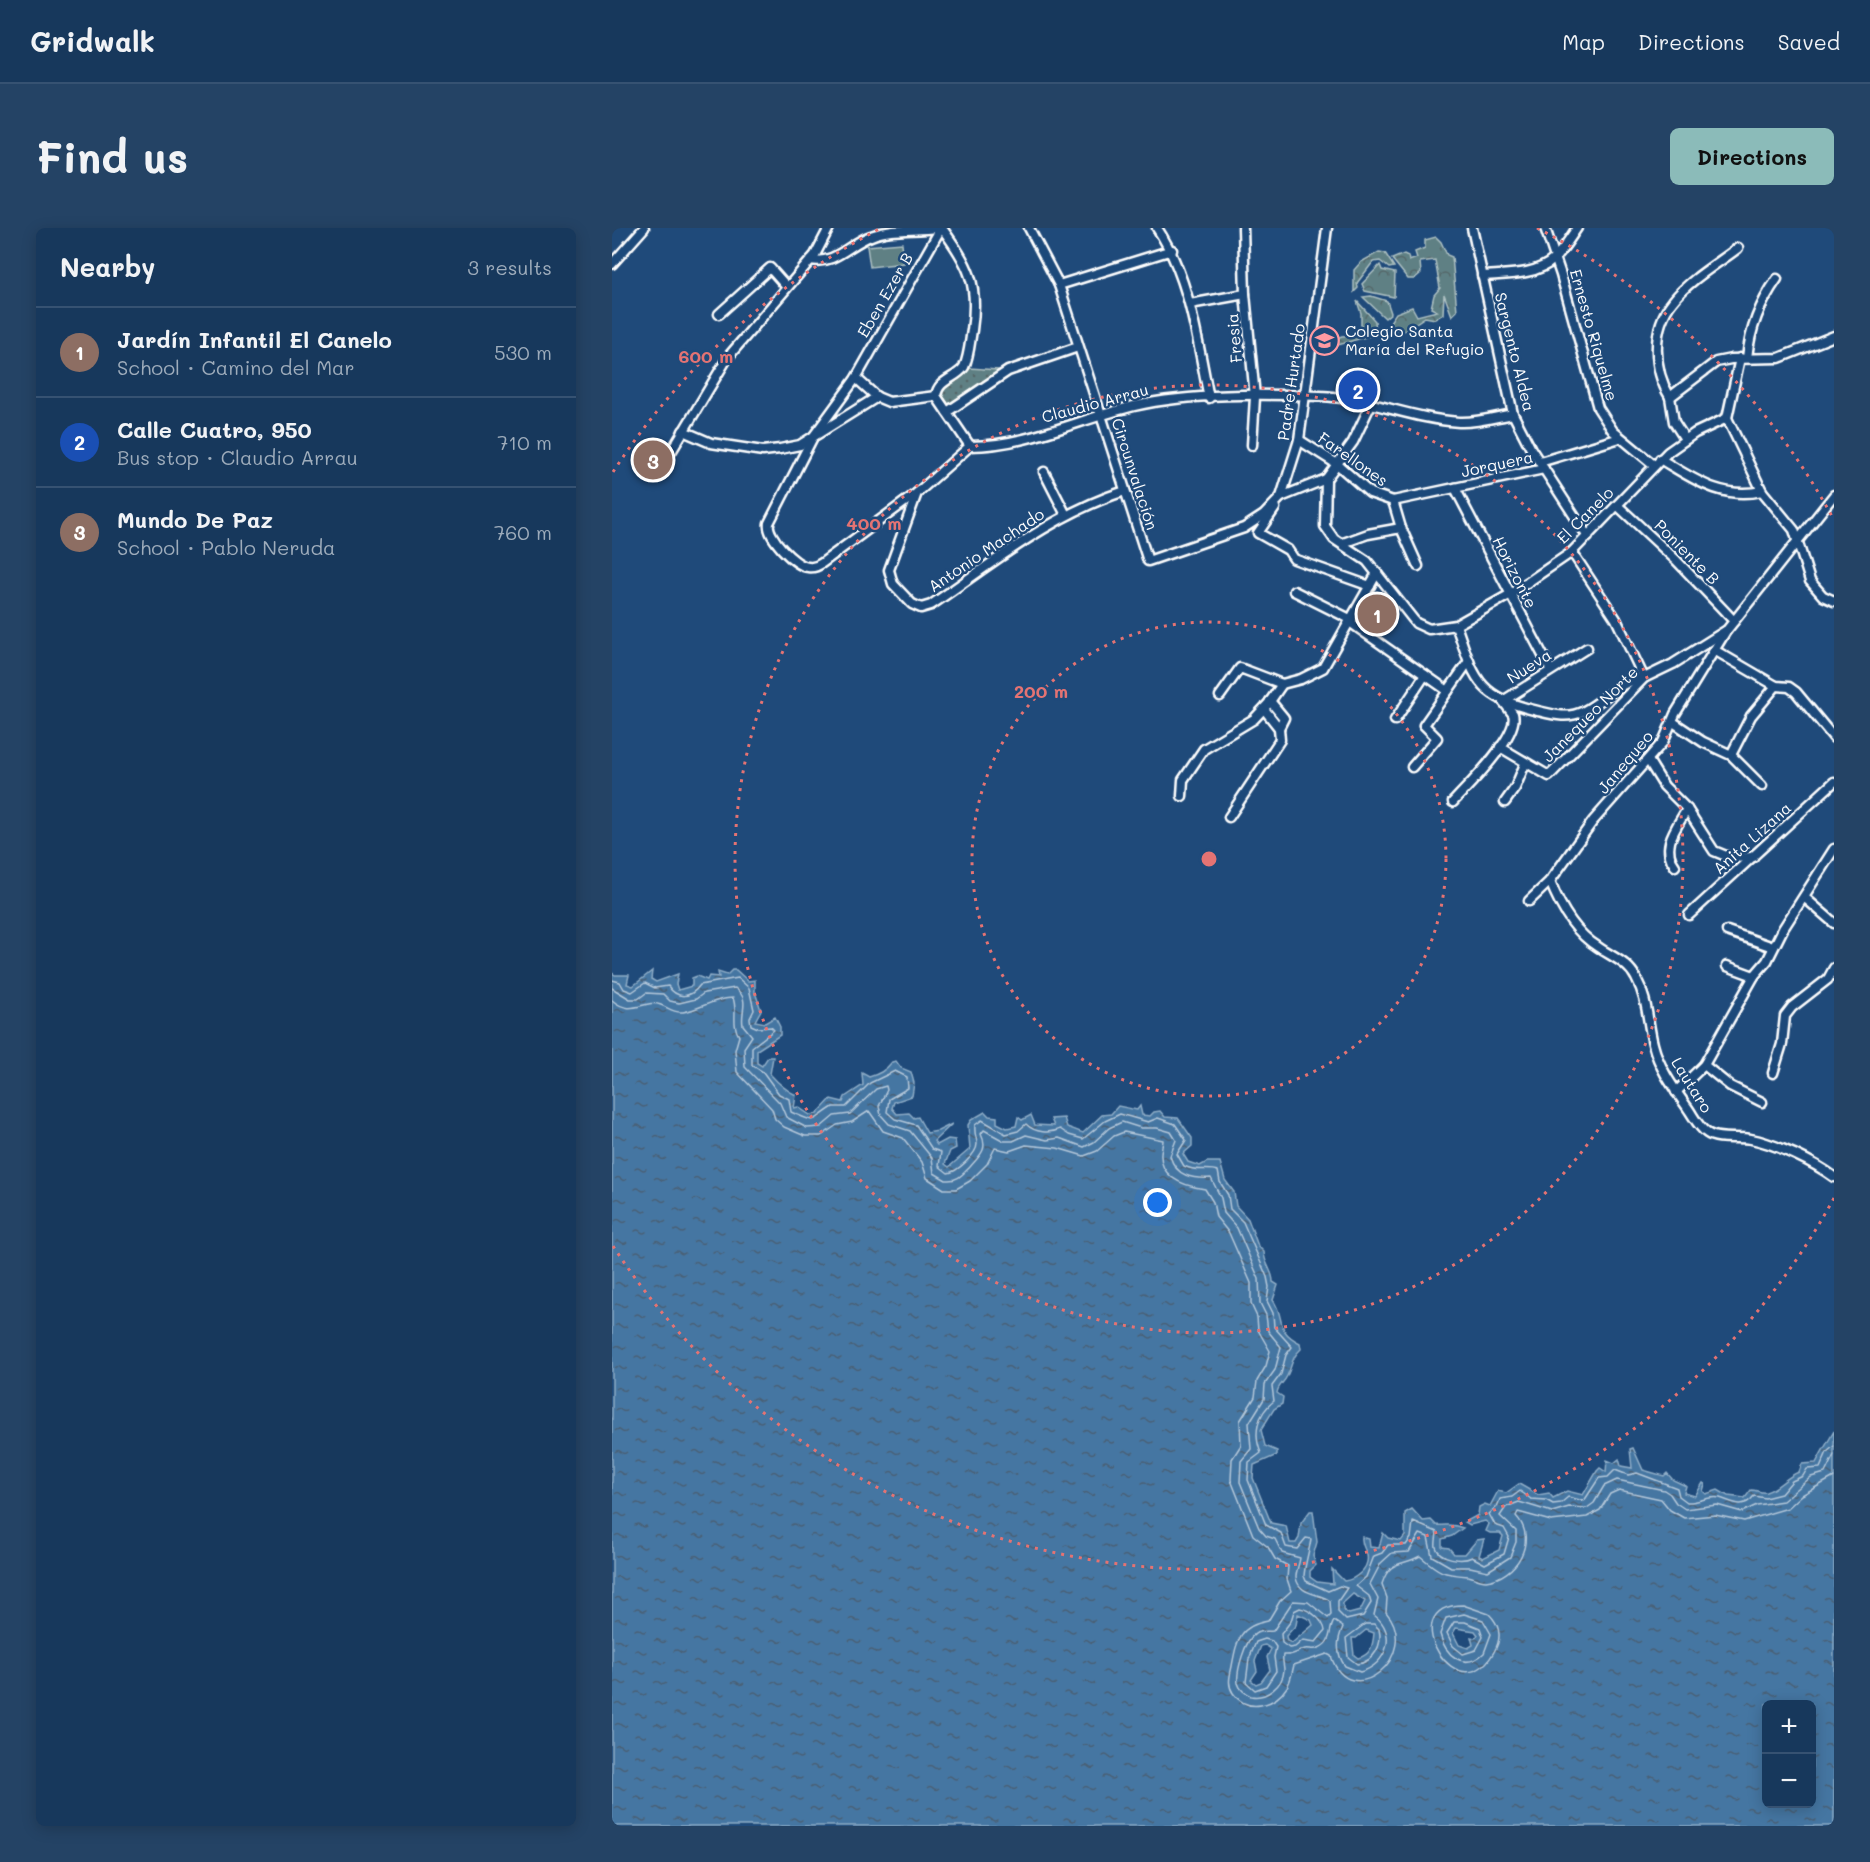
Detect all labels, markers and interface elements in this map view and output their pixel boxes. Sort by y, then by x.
text: Gridwalk [30,23,155,59]
text: Map [1562,28,1605,55]
text: Directions [1638,28,1745,55]
text: Saved [1778,28,1840,55]
button: Directions [1670,128,1834,185]
text: Find us [36,129,188,184]
street label: Eben Ezer B [852,249,917,341]
text: Nearby [60,250,155,284]
text: 3 results [467,254,552,280]
street label: Ernesto Riquelme [1566,267,1623,403]
street label: Sargento Aldea [1491,290,1540,414]
street label: Fresia [1221,312,1246,364]
place label: Colegio Santa María del Refugio [1345,320,1484,359]
street label: Padre Hurtado [1272,322,1309,442]
school or university icon: Colegio Santa María del Refugio [1308,324,1340,356]
text: Jardín Infantil El Canelo [117,325,392,354]
text: 1 [75,339,84,365]
text: 530 m [494,339,552,365]
text: 600 m [679,344,733,368]
text: School · Camino del Mar [117,354,355,380]
pin: 2 [1338,368,1378,412]
street label: Claudio Arrau [1039,378,1151,427]
text: Calle Cuatro, 950 [117,415,312,444]
street label: Circunvalación [1107,415,1163,532]
street label: Farellones [1314,427,1392,490]
text: 2 [74,429,85,455]
text: 710 m [497,429,552,455]
pin: 3 [634,438,672,482]
text: Bus stop · Claudio Arrau [117,444,358,470]
street label: Jorquera [1459,446,1535,481]
street label: El Canelo [1552,482,1618,548]
street label: Antonio Machado [924,503,1048,596]
text: Mundo De Paz [117,505,273,534]
text: 400 m [846,511,902,535]
street label: Poniente B [1650,515,1724,589]
text: 3 [74,519,86,545]
text: 760 m [494,519,552,545]
street label: Horizonte [1488,532,1543,611]
text: School · Pablo Neruda [117,534,336,560]
pin: 1 [1358,592,1396,636]
street label: Nueva [1503,643,1555,688]
street label: Janequeo Norte [1538,662,1642,766]
text: 200 m [1014,679,1068,703]
street label: Janequeo [1593,727,1657,797]
street label: Anita Lizana [1708,797,1795,878]
centre of rings [1199,849,1219,869]
street label: Lautaro [1667,1053,1718,1116]
your location [1143,1188,1172,1217]
map controls [1762,1700,1816,1808]
button: + [1762,1700,1816,1754]
button: − [1762,1754,1816,1808]

